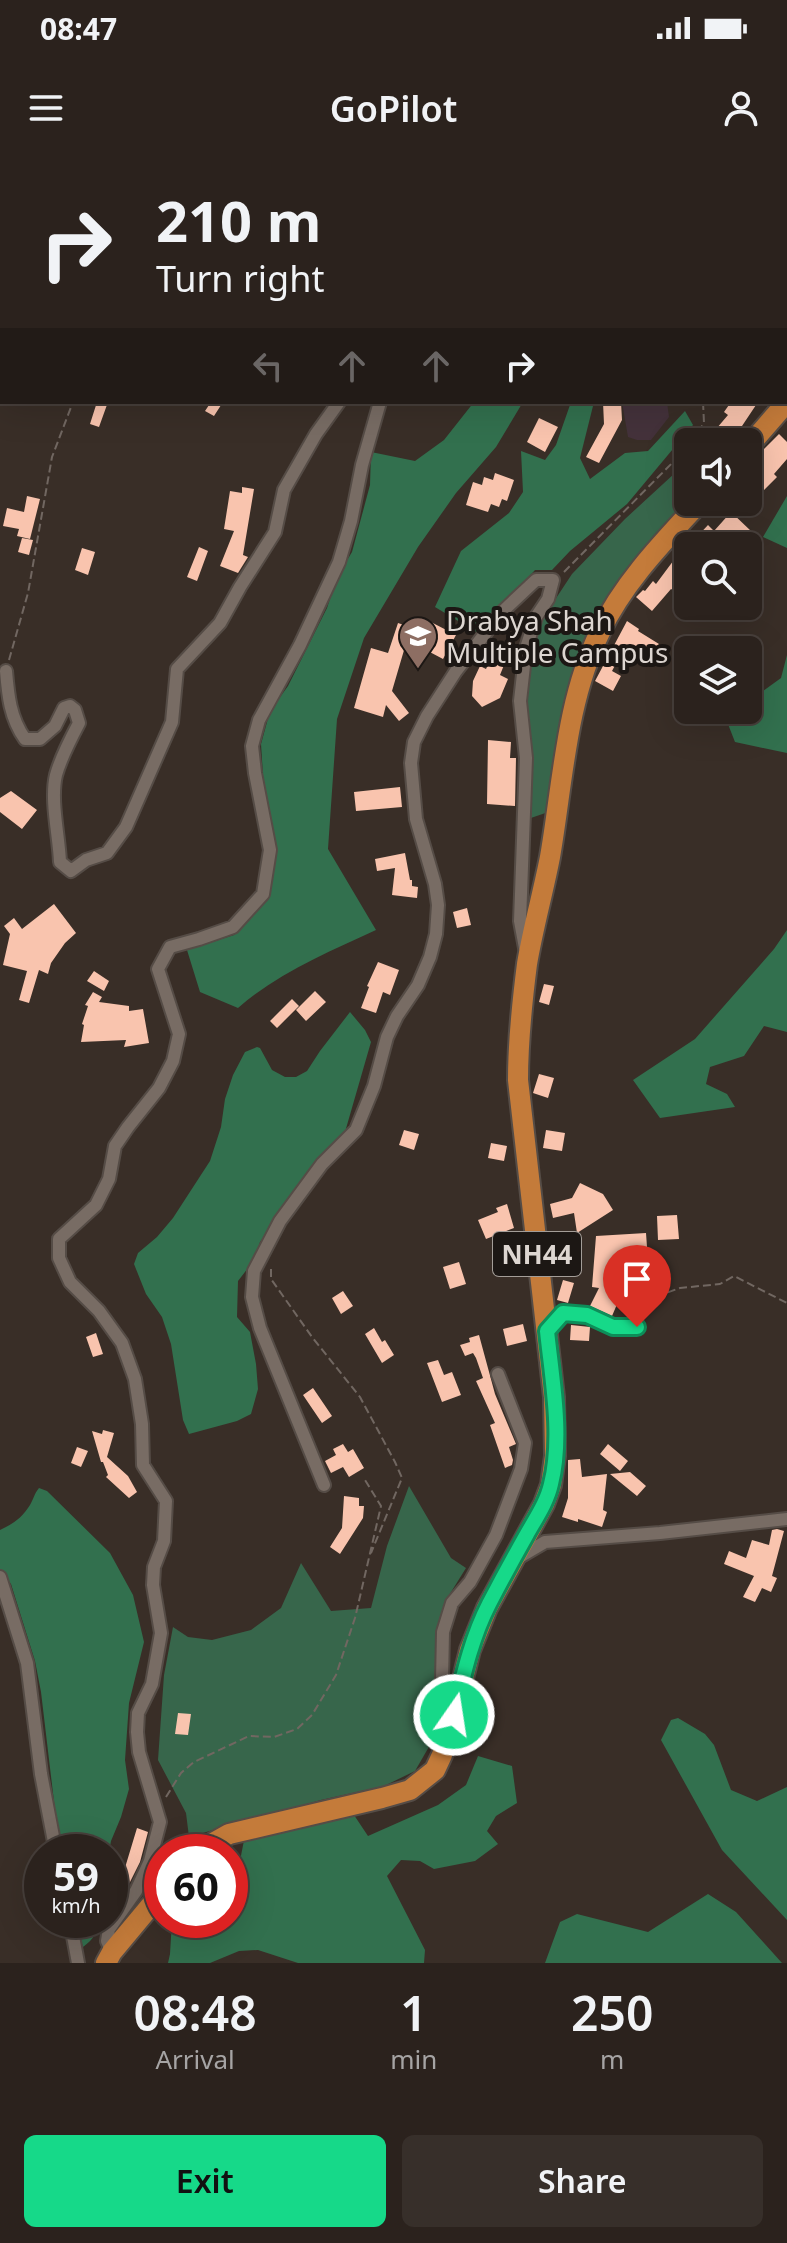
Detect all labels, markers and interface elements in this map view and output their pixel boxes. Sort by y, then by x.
text: 08:47 [40,8,117,49]
text: GoPilot [330,84,457,133]
icon: menu [24,86,68,130]
icon: person [719,86,763,130]
text: 210 m [156,182,321,258]
icon: right [24,192,128,296]
text: Turn right [156,254,324,303]
icon: left [246,344,290,388]
icon: ahead [330,344,374,388]
icon: ahead [414,344,458,388]
icon: right [498,344,542,388]
map controls [674,428,762,724]
button: sound [674,428,762,516]
button: search [674,532,762,620]
place label: Drabya Shah Multiple Campus [446,601,668,671]
school or university icon: Drabya Shah Multiple Campus [397,615,439,670]
button: layers [674,636,762,724]
road number: NH44 [493,1232,581,1276]
pin [603,1245,671,1327]
icon: arrive [615,1257,659,1301]
position arrow [412,1673,496,1757]
speed limit sign: 60 [144,1834,248,1938]
text: 59 [53,1848,99,1903]
text: km/h [51,1892,101,1919]
text: 08:48 [134,1980,257,2045]
text: 1 [400,1980,428,2045]
text: 250 [571,1980,653,2045]
text: Arrival [155,2041,235,2077]
text: min [390,2041,437,2077]
text: m [600,2041,624,2077]
button: Exit [24,2135,386,2227]
button: Share [402,2135,763,2227]

